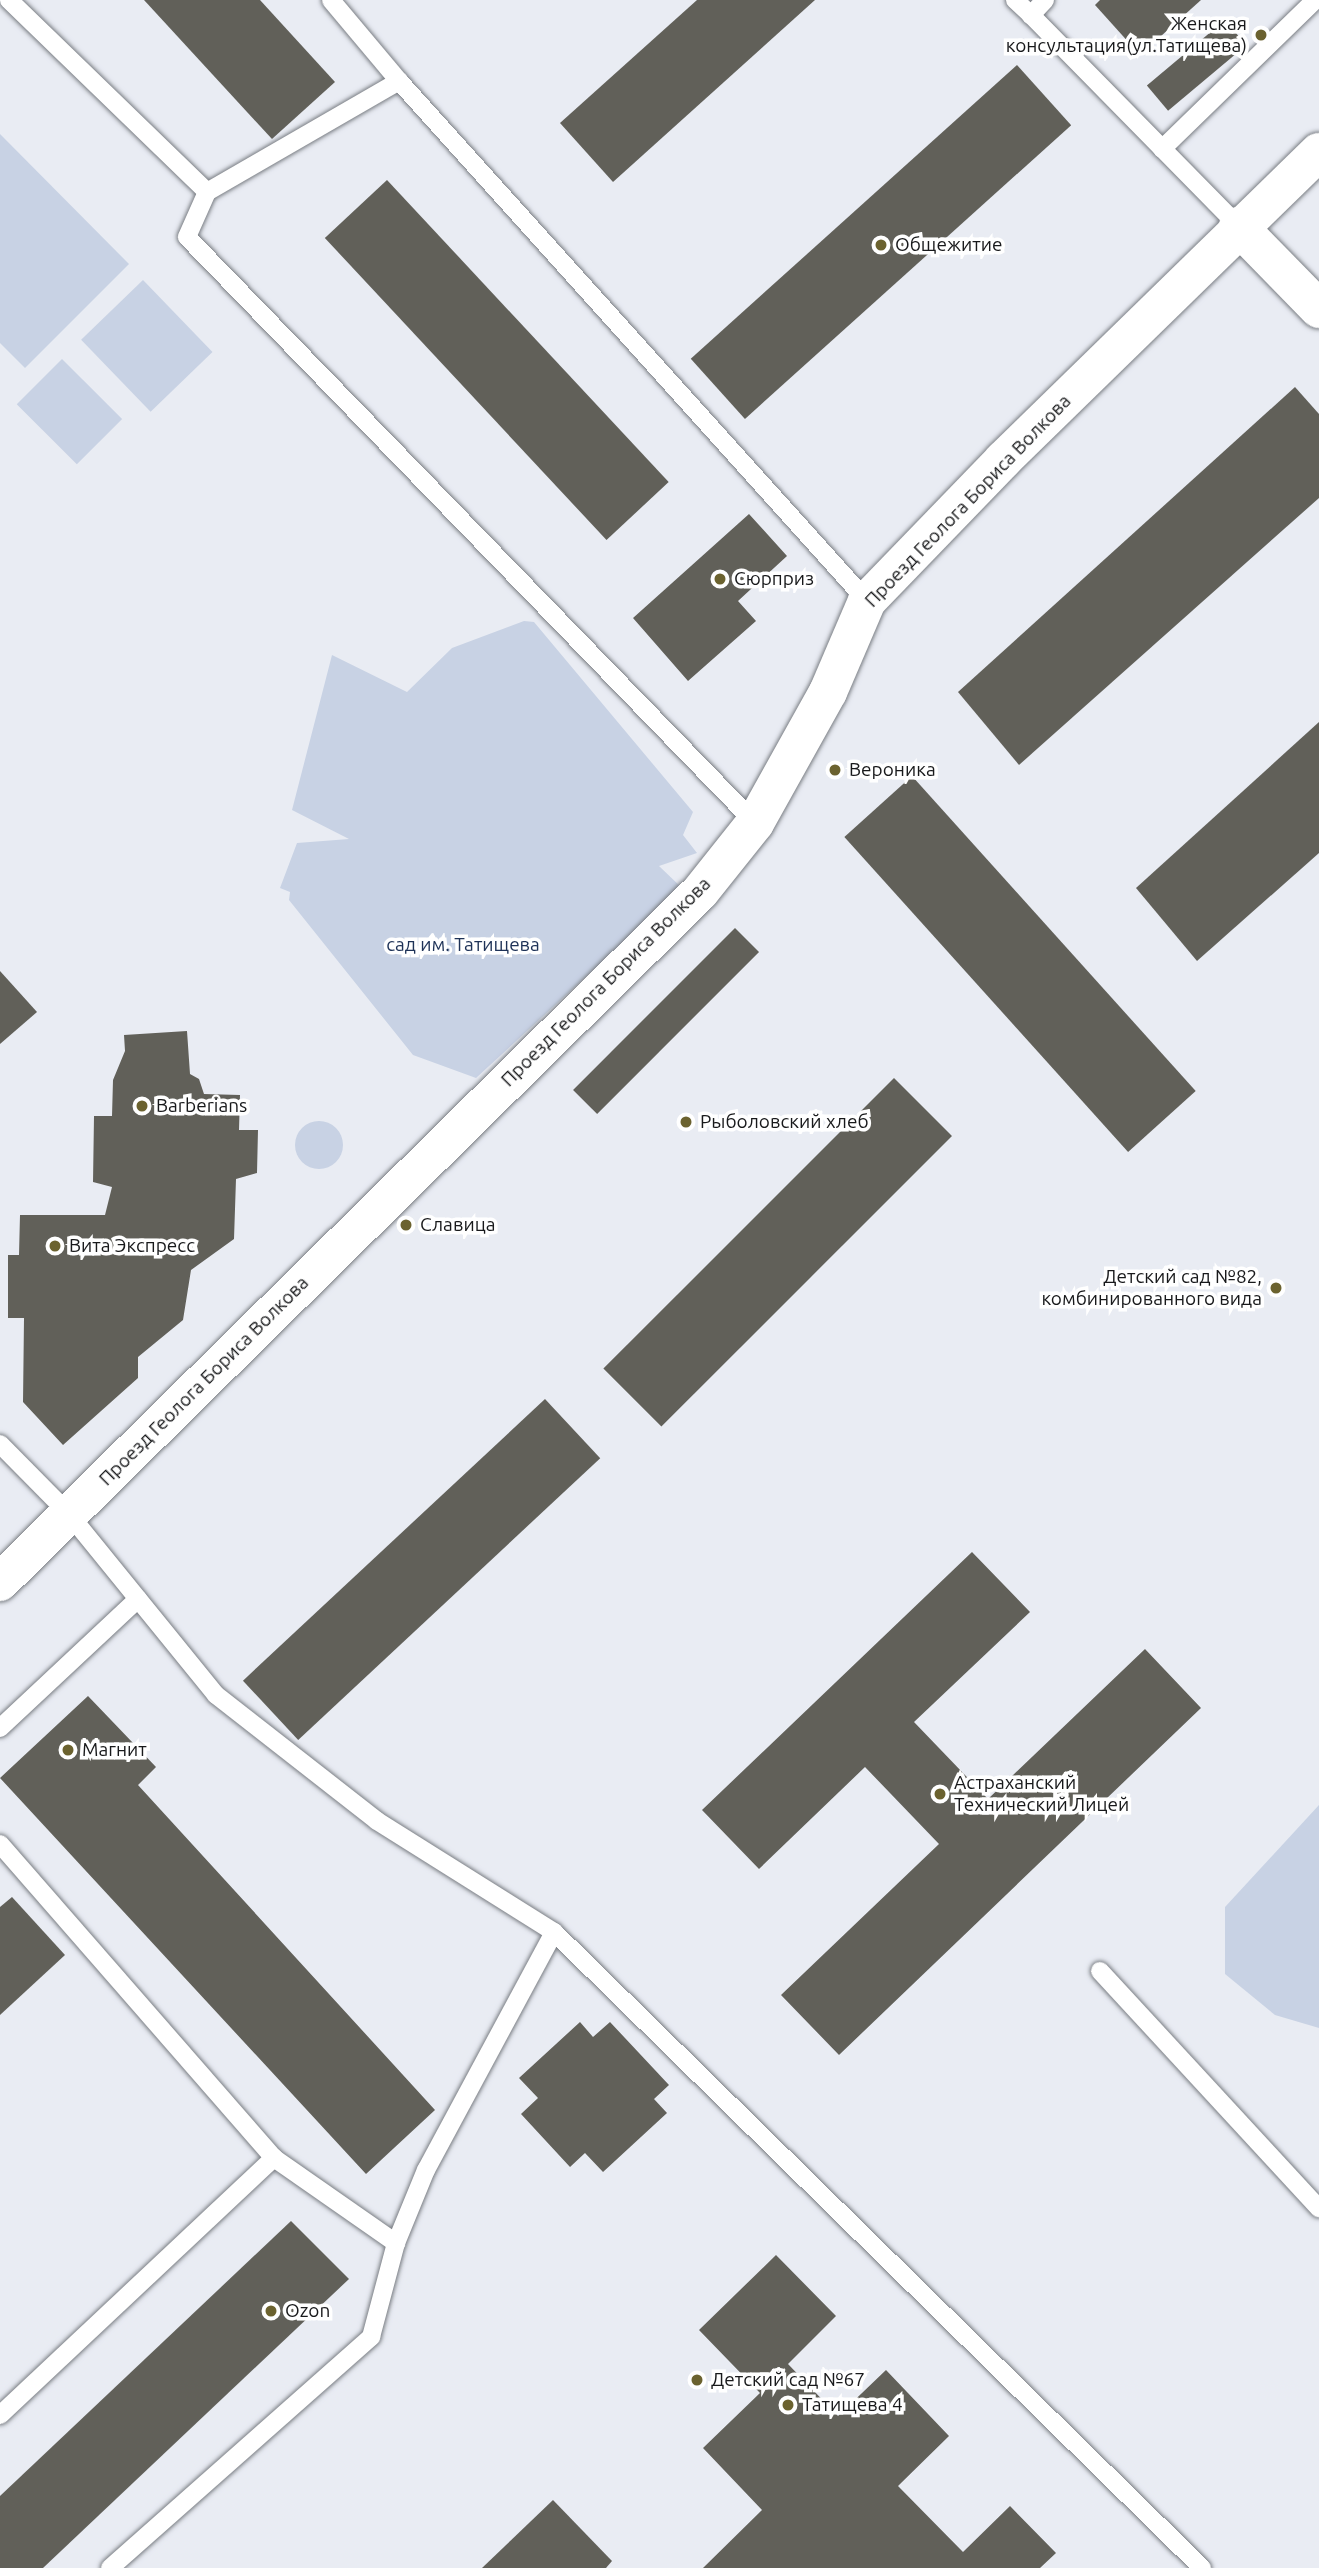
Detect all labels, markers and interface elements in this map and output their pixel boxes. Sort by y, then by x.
place label: Женская консультация(ул.Татищева) [1006,13,1247,57]
marker: Женская консультация(ул.Татищева) [1253,27,1269,43]
place label: Общежитие [895,234,1002,256]
marker: Общежитие [873,237,889,253]
street label: Проезд Геолога Бориса Волкова [860,390,1076,612]
place label: Сюрприз [734,568,814,590]
marker: Сюрприз [712,571,728,587]
place label: Вероника [849,759,936,781]
marker: Вероника [827,762,843,778]
street label: Проезд Геолога Бориса Волкова [497,873,715,1091]
park label: сад им. Татищева [386,934,540,956]
place label: Barberians [156,1095,247,1117]
marker: Barberians [134,1098,150,1114]
place label: Рыболовский хлеб [700,1111,869,1133]
marker: Рыболовский хлеб [678,1114,694,1130]
place label: Славица [420,1214,495,1236]
marker: Славица [398,1217,414,1233]
place label: Вита Экспресс [69,1235,195,1257]
marker: Вита Экспресс [47,1238,63,1254]
place label: Детский сад №82, комбинированного вида [1041,1266,1262,1310]
street label: Проезд Геолога Бориса Волкова [95,1272,313,1490]
marker: Детский сад №82, комбинированного вида [1268,1280,1284,1296]
place label: Магнит [82,1739,147,1761]
marker: Магнит [60,1742,76,1758]
place label: Астраханский Технический Лицей [954,1772,1129,1816]
marker: Астраханский Технический Лицей [932,1786,948,1802]
place label: Ozon [285,2300,330,2322]
marker: Ozon [263,2303,279,2319]
place label: Детский сад №67 [711,2369,865,2391]
marker: Детский сад №67 [689,2372,705,2388]
place label: Татищева 4 [802,2394,903,2416]
marker: Татищева 4 [780,2397,796,2413]

